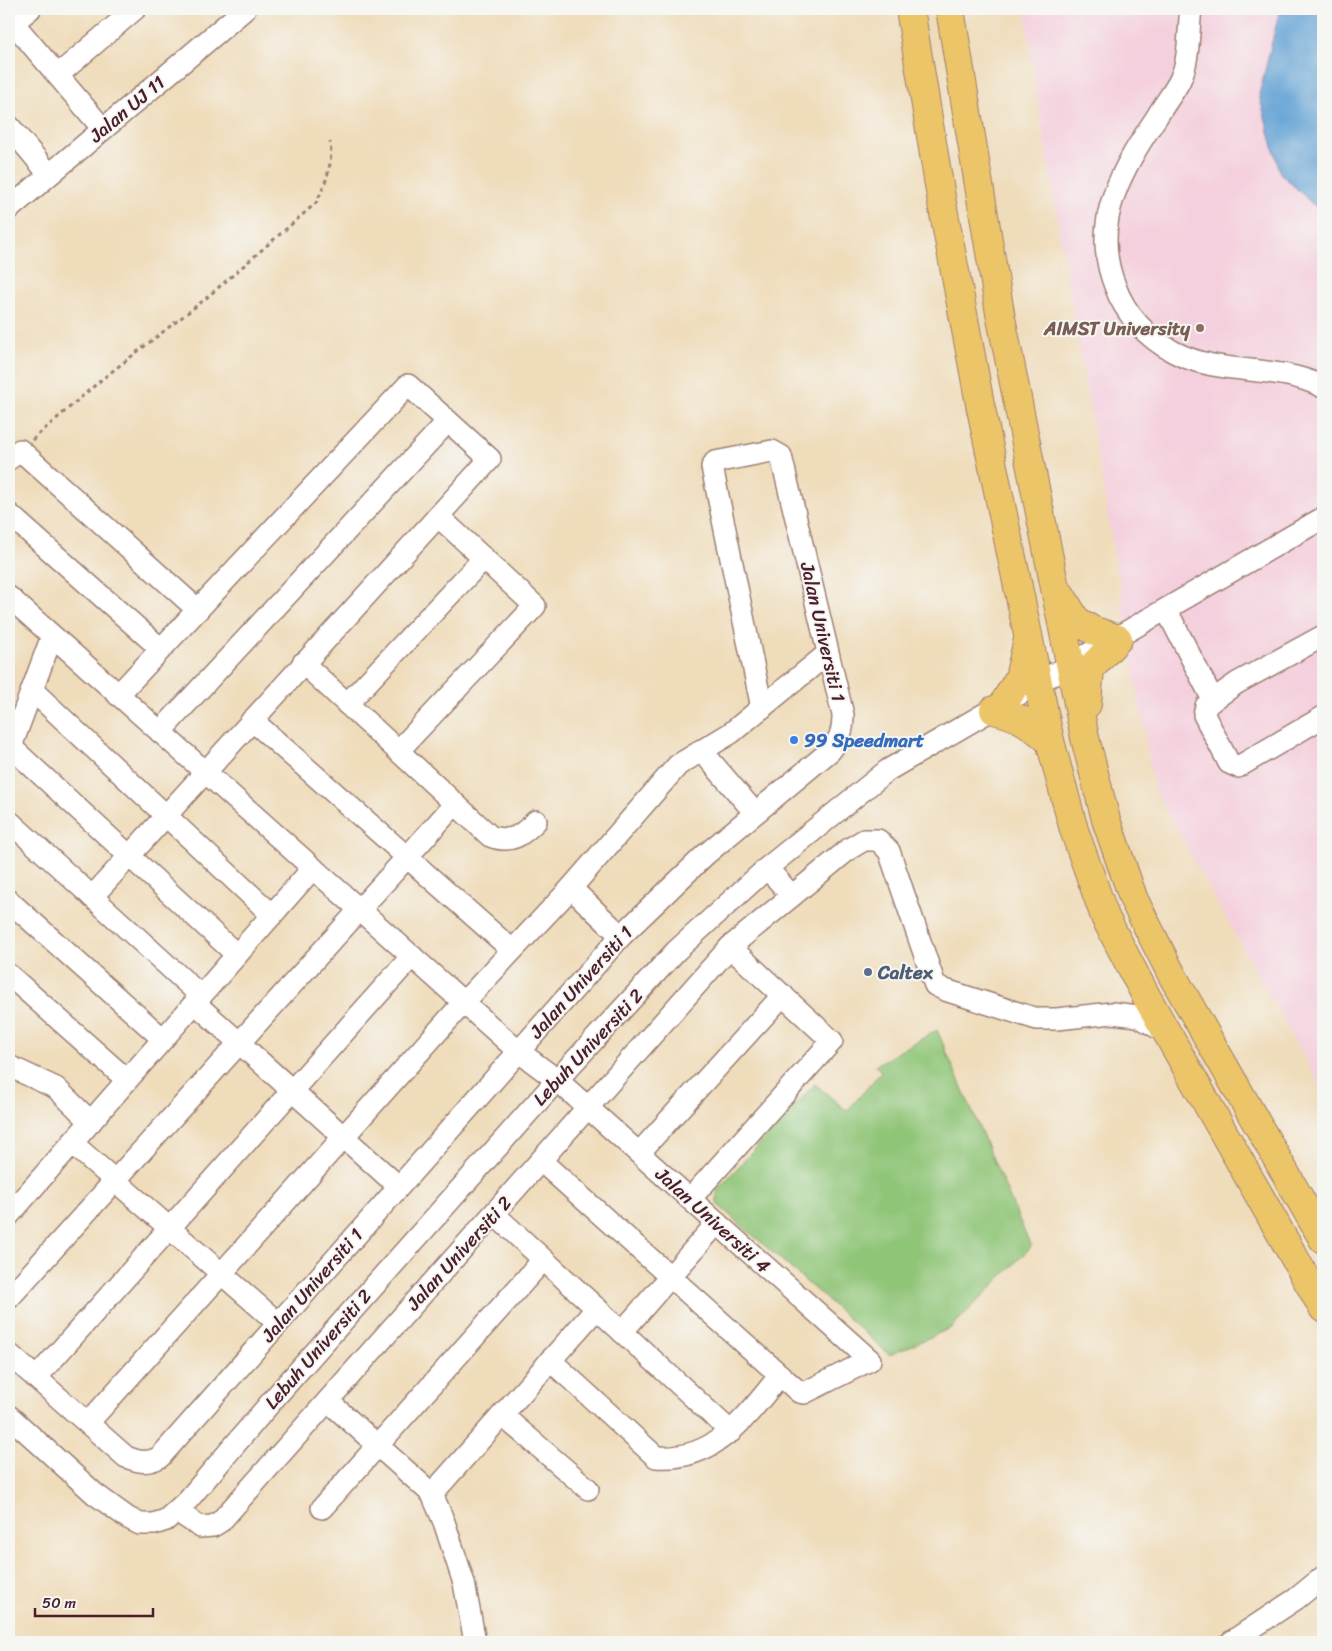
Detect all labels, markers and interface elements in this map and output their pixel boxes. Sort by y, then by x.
street label: Jalan UJ 11 [81,67,173,152]
place label: AIMST University [1043,312,1191,345]
marker: AIMST University [1194,322,1206,334]
street label: Jalan Universiti 1 [791,558,855,705]
place label: 99 Speedmart [804,724,925,757]
marker: 99 Speedmart [788,734,800,746]
street label: Jalan Universiti 1 [520,918,641,1047]
place label: Caltex [877,956,934,989]
marker: Caltex [862,966,874,978]
street label: Lebuh Universiti 2 [524,980,652,1113]
street label: Jalan Universiti 4 [647,1158,779,1281]
street label: Jalan Universiti 2 [397,1188,520,1319]
street label: Jalan Universiti 1 [252,1220,371,1350]
street label: Lebuh Universiti 2 [256,1281,380,1417]
scale bar [35,1586,152,1618]
text: 50 m [42,1590,77,1616]

